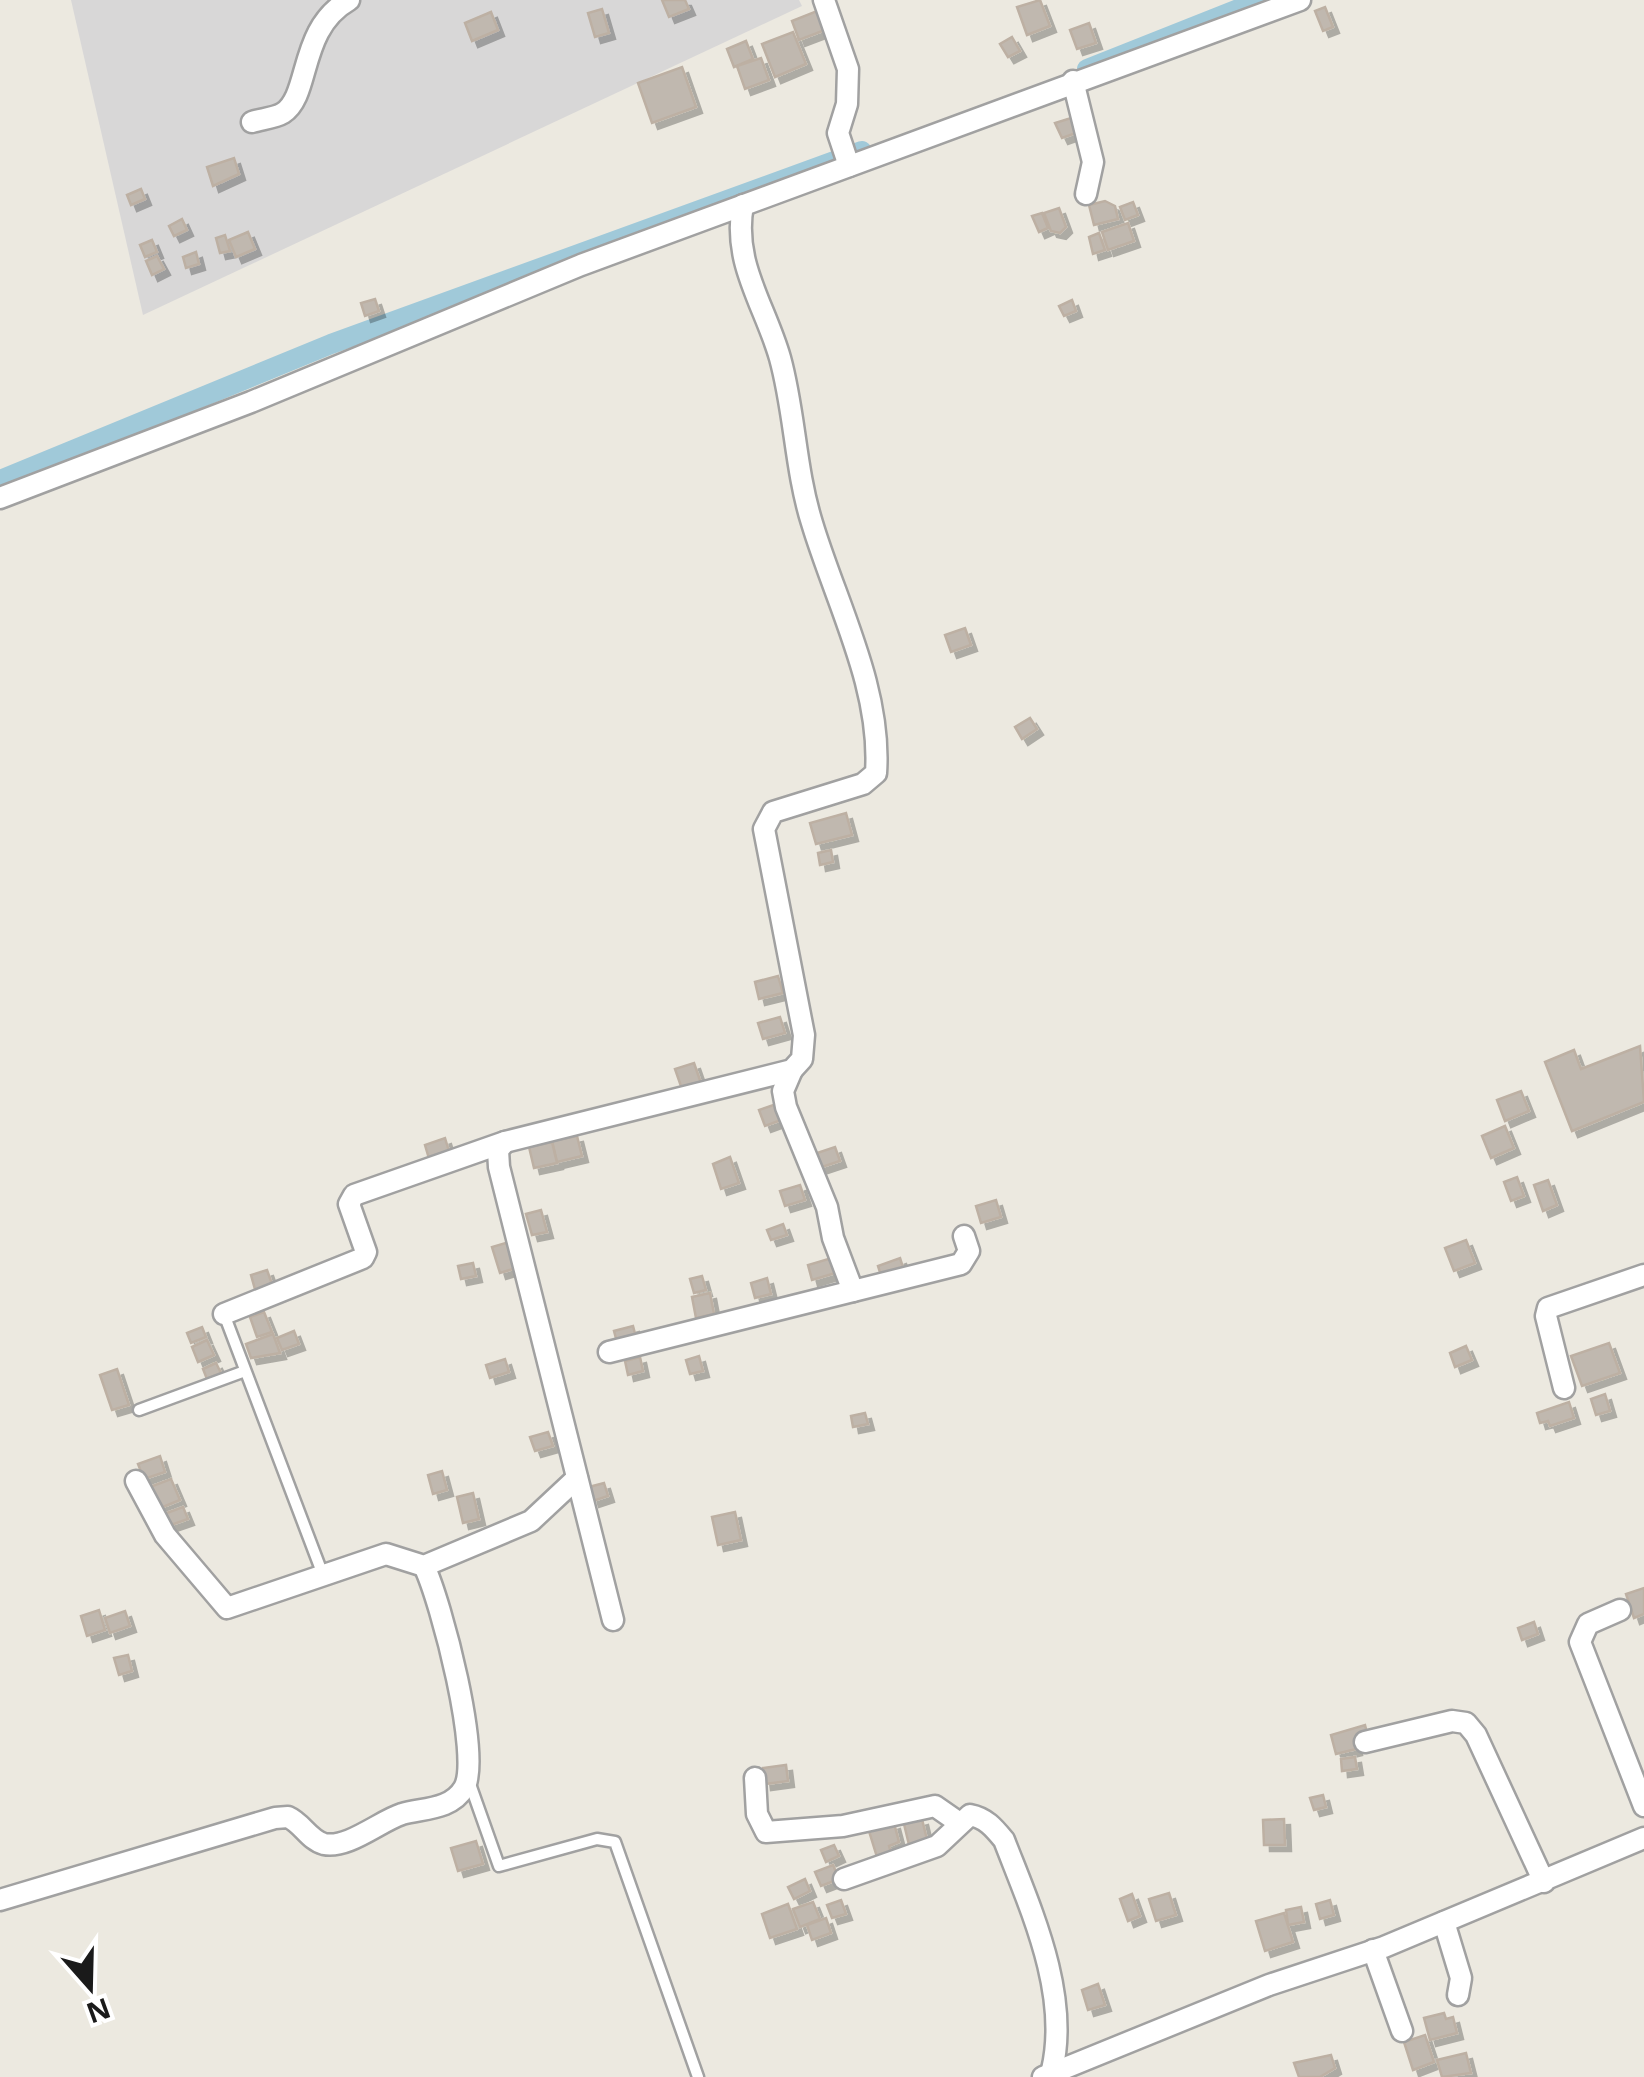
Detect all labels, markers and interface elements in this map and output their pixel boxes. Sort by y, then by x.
north arrow [40,1937,140,2037]
text: N [82,1990,116,2033]

